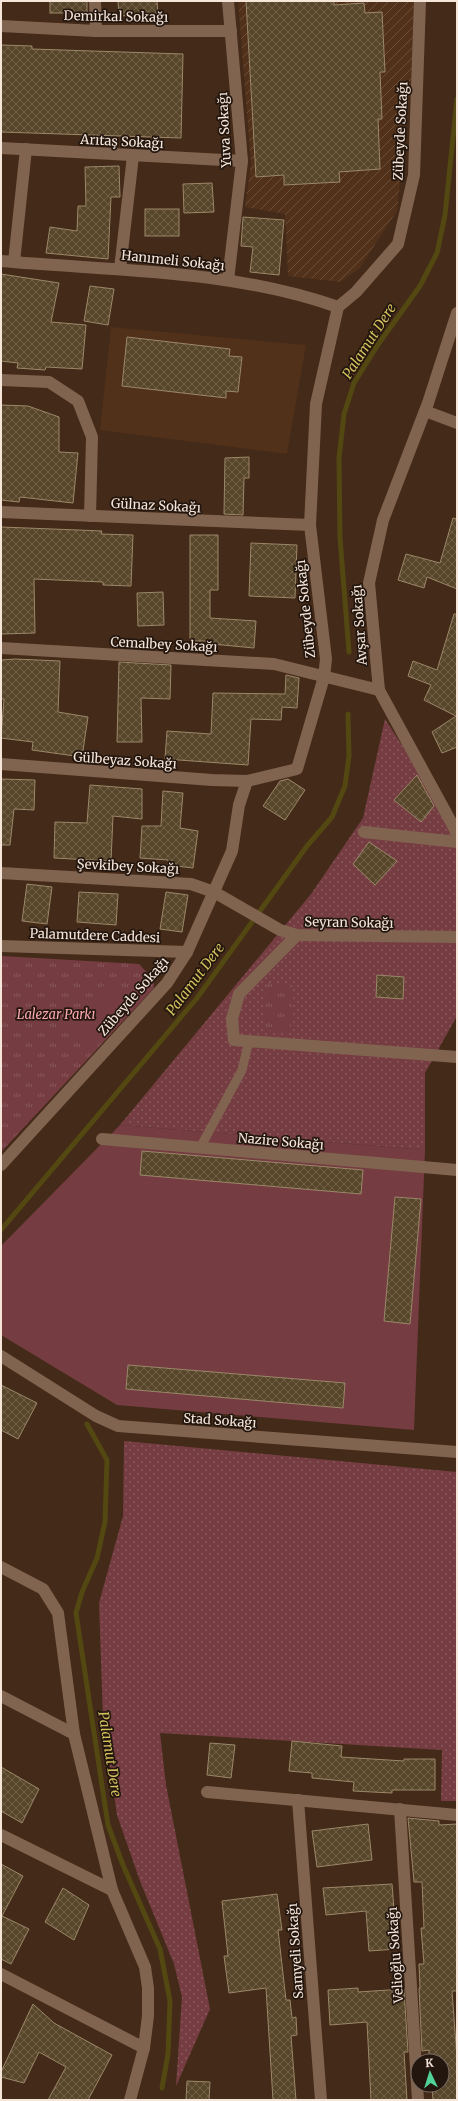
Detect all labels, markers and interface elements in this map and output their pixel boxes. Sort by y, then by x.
street label: Demirkal Sokağı [64,7,168,26]
street label: Zübeyde Sokağı [389,81,412,181]
street label: Yuva Sokağı [214,92,235,169]
street label: Arıtaş Sokağı [79,131,164,152]
street label: Hanımeli Sokağı [120,247,225,274]
water label: Palamut Dere [338,300,400,382]
street label: Gülnaz Sokağı [111,495,201,516]
street label: Zübeyde Sokağı [292,559,319,659]
street label: Avşar Sokağı [348,584,371,667]
street label: Cemalbey Sokağı [110,633,218,656]
street label: Gülbeyaz Sokağı [73,748,177,773]
street label: Şevkibey Sokağı [76,855,180,878]
street label: Seyran Sokağı [304,913,394,932]
street label: Palamutdere Caddesi [29,925,161,946]
water label: Palamut Dere [162,939,228,1019]
street label: Zübeyde Sokağı [94,953,172,1039]
park label: Lalezar Parkı [17,1006,96,1023]
street label: Nazire Sokağı [237,1129,325,1154]
street label: Stad Sokağı [183,1409,257,1432]
water label: Palamut Dere [94,1710,126,1798]
street label: Samyeli Sokağı [284,1903,307,1999]
street label: Velioğlu Sokağı [384,1906,407,2005]
north arrow [410,2053,450,2093]
text: K [425,2056,435,2070]

